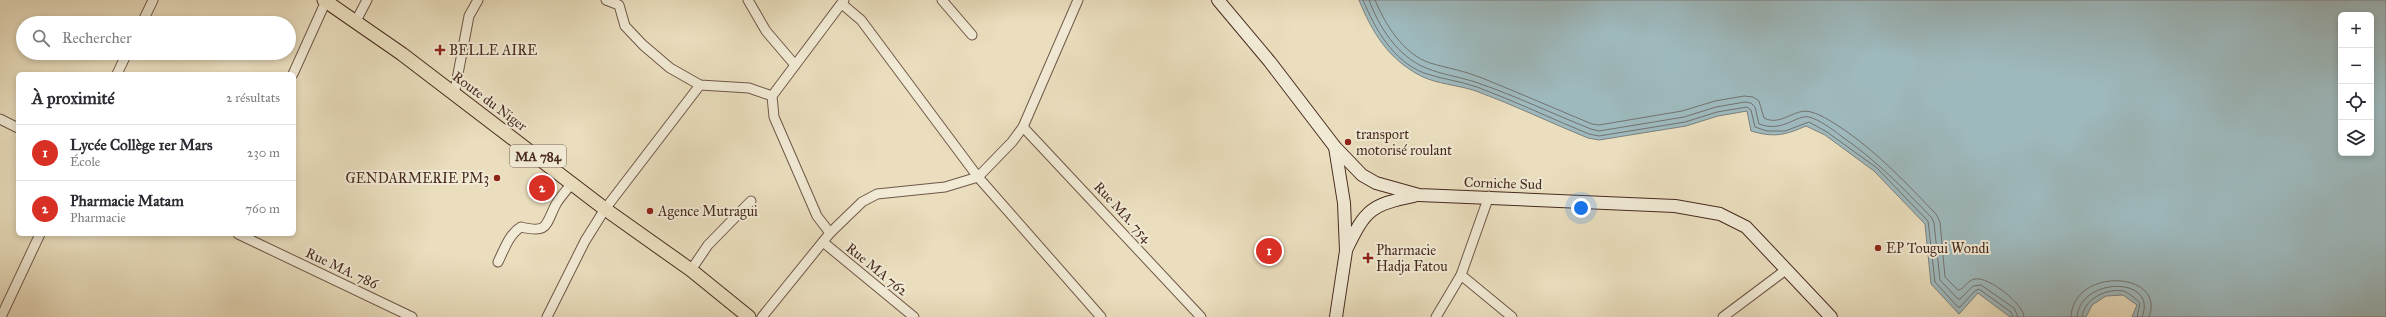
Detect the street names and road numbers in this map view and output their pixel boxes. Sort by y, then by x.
street label: Route du Niger [449,68,531,135]
road number: MA 784 [510,145,566,167]
street label: Corniche Sud [1464,174,1542,193]
street label: Rue MA. 754 [1090,178,1156,247]
street label: Rue MA 762 [842,239,911,299]
street label: Rue MA. 786 [303,244,381,293]

